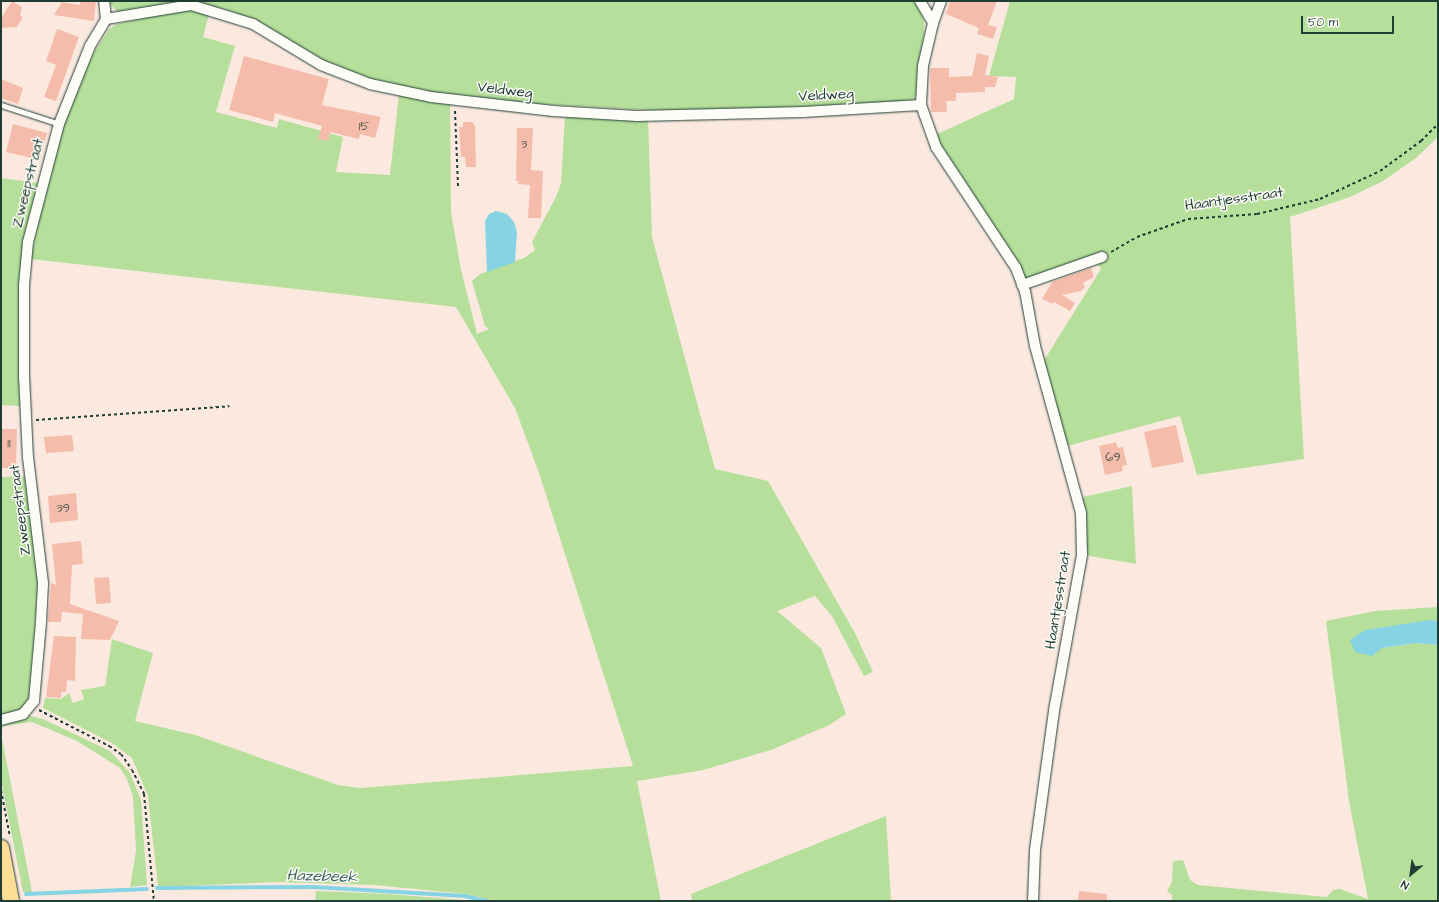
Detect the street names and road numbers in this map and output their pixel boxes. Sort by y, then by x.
street label: Veldweg [476,78,534,102]
street label: Veldweg [798,85,854,105]
street label: Zweepstraat [8,136,48,230]
street label: Haantjesstraat [1184,183,1284,215]
street label: Zweepstraat [5,463,35,557]
street label: Haantjesstraat [1041,549,1075,651]

